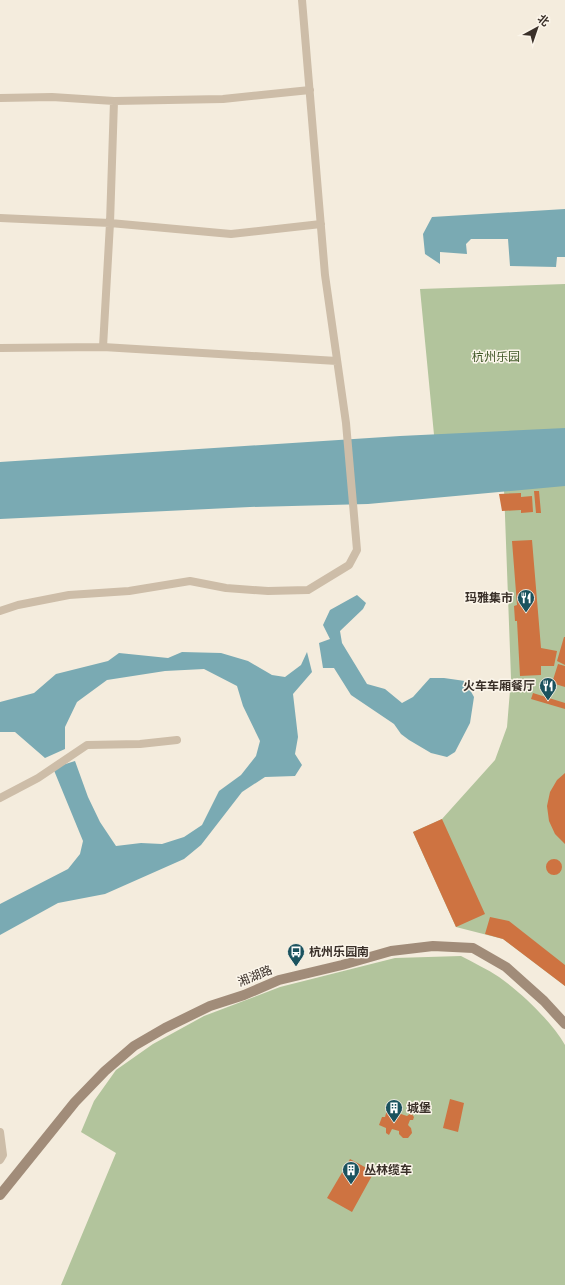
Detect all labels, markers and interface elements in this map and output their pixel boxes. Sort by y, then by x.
north arrow [517,8,557,48]
text: 北 [535,12,551,28]
park label: 杭州乐园 [472,350,520,364]
restaurant icon: 玛雅集市 [516,588,536,613]
place label: 玛雅集市 [465,591,513,605]
restaurant icon: 火车车厢餐厅 [538,676,558,701]
place label: 火车车厢餐厅 [463,679,535,693]
bus stop icon: 杭州乐园南 [286,942,306,967]
place label: 杭州乐园南 [309,945,369,959]
street label: 湘湖路 [236,963,274,989]
building icon: 城堡 [384,1098,404,1123]
place label: 城堡 [407,1101,431,1115]
building icon: 丛林缆车 [341,1160,361,1185]
place label: 丛林缆车 [364,1163,412,1177]

